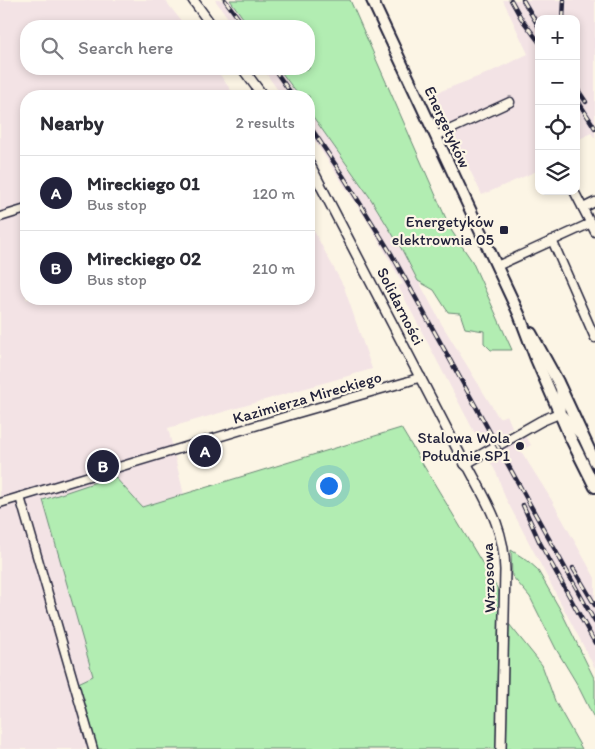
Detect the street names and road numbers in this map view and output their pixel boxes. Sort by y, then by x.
street label: Energetyków [420,83,475,171]
street label: Solidarności [373,264,428,348]
street label: Kazimierza Mireckiego [230,367,384,428]
street label: Wrzosowa [478,542,499,613]

